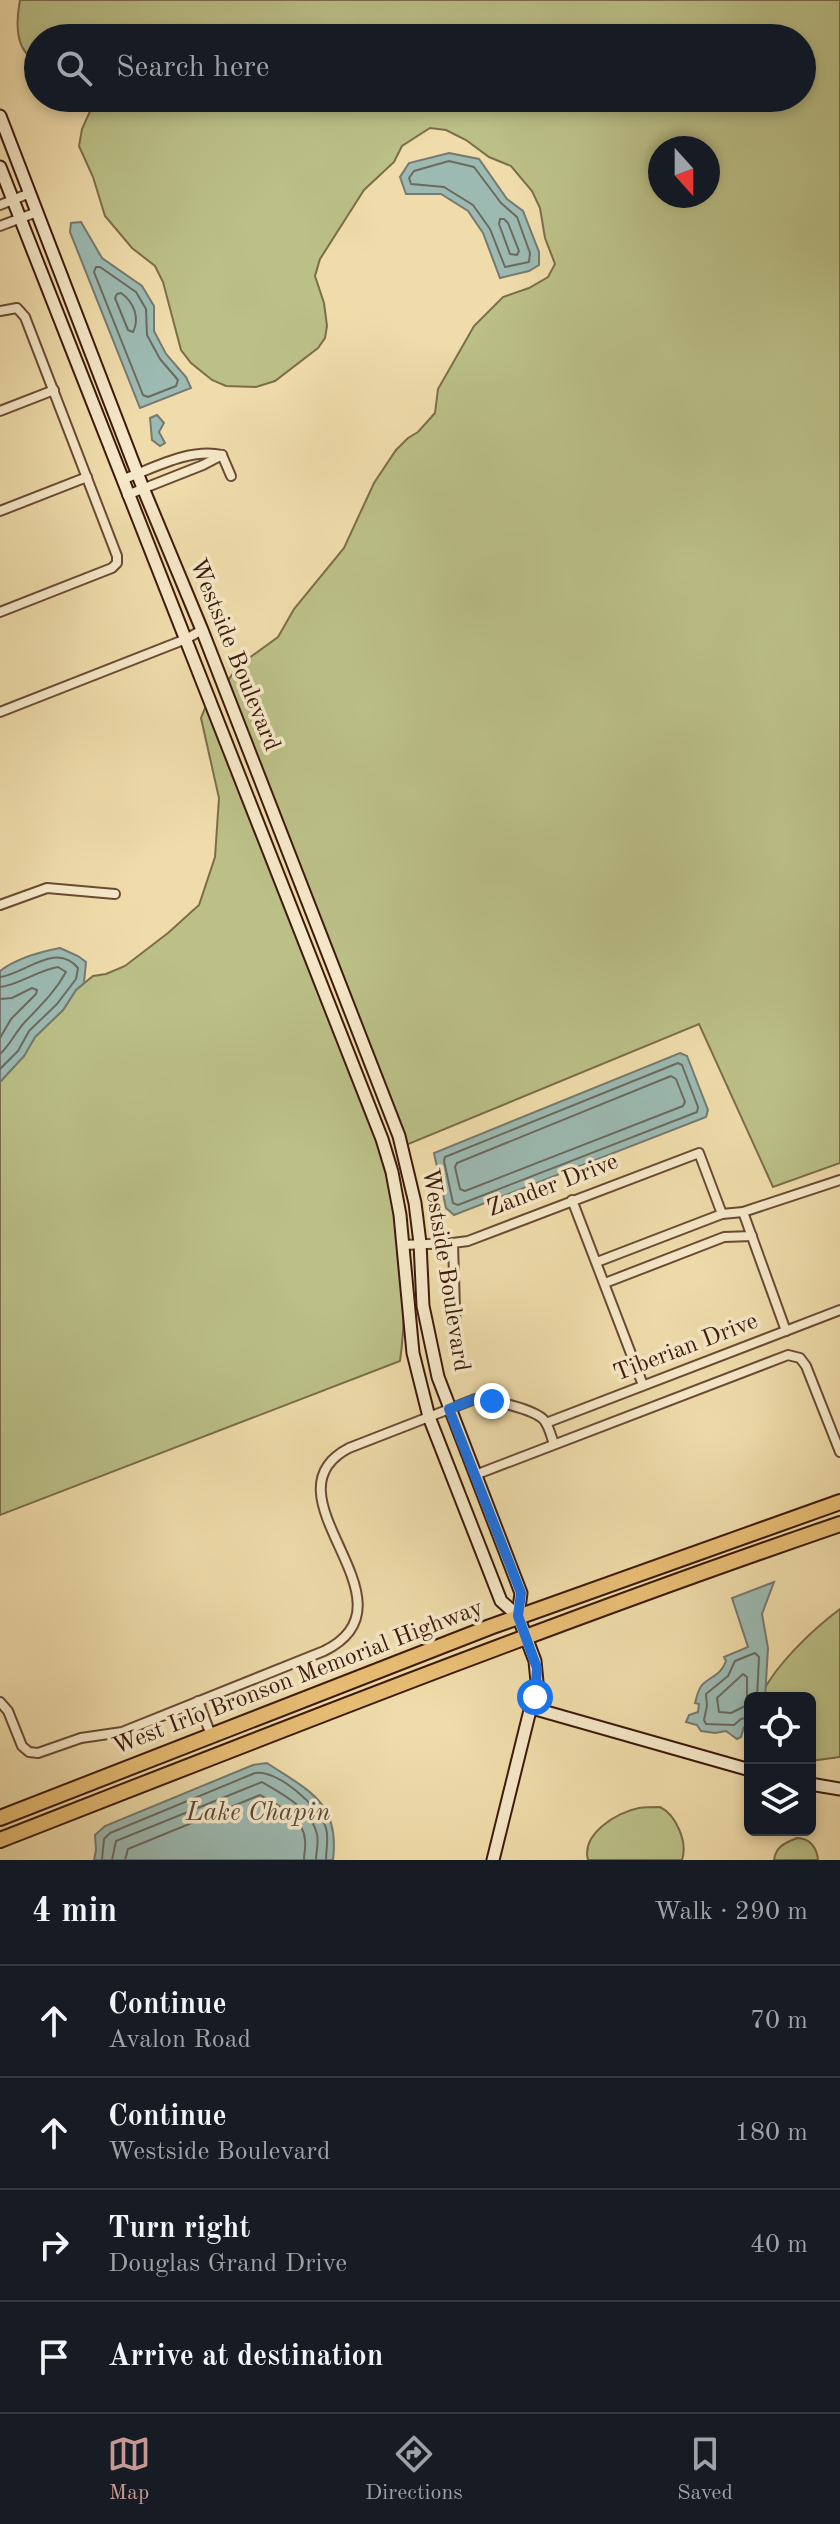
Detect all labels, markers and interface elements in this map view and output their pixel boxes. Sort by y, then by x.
search box [24,24,816,112]
icon: search [52,46,96,90]
text: Search here [116,53,270,83]
north arrow [648,136,720,208]
street label: Westside Boulevard [184,555,284,755]
street label: Zander Drive [484,1150,622,1222]
street label: Westside Boulevard [417,1167,473,1373]
street label: Tiberian Drive [611,1309,761,1387]
route end [474,1383,510,1419]
street label: West Irlo Bronson Memorial Highway [110,1596,487,1760]
route start [517,1679,553,1715]
map controls [744,1692,816,1836]
button: locate [744,1692,816,1764]
button: layers [744,1764,816,1836]
water label: Lake Chapin [185,1800,330,1826]
text: 4 min [32,1895,117,1929]
text: Walk · 290 m [654,1899,808,1925]
text: Continue [108,1990,227,2020]
icon: ahead [32,1999,76,2043]
text: 70 m [750,2008,808,2034]
text: Avalon Road [108,2027,251,2053]
text: Continue [108,2102,227,2132]
icon: ahead [32,2111,76,2155]
text: 180 m [735,2120,808,2146]
text: Westside Boulevard [108,2139,330,2165]
text: Turn right [108,2214,250,2244]
icon: right [32,2223,76,2267]
text: 40 m [750,2232,808,2258]
text: Douglas Grand Drive [108,2251,347,2277]
icon: arrive [32,2335,76,2379]
text: Arrive at destination [108,2342,383,2372]
tab: Map [107,2432,151,2507]
tab: Directions [365,2432,463,2507]
tab: Saved [677,2432,733,2507]

